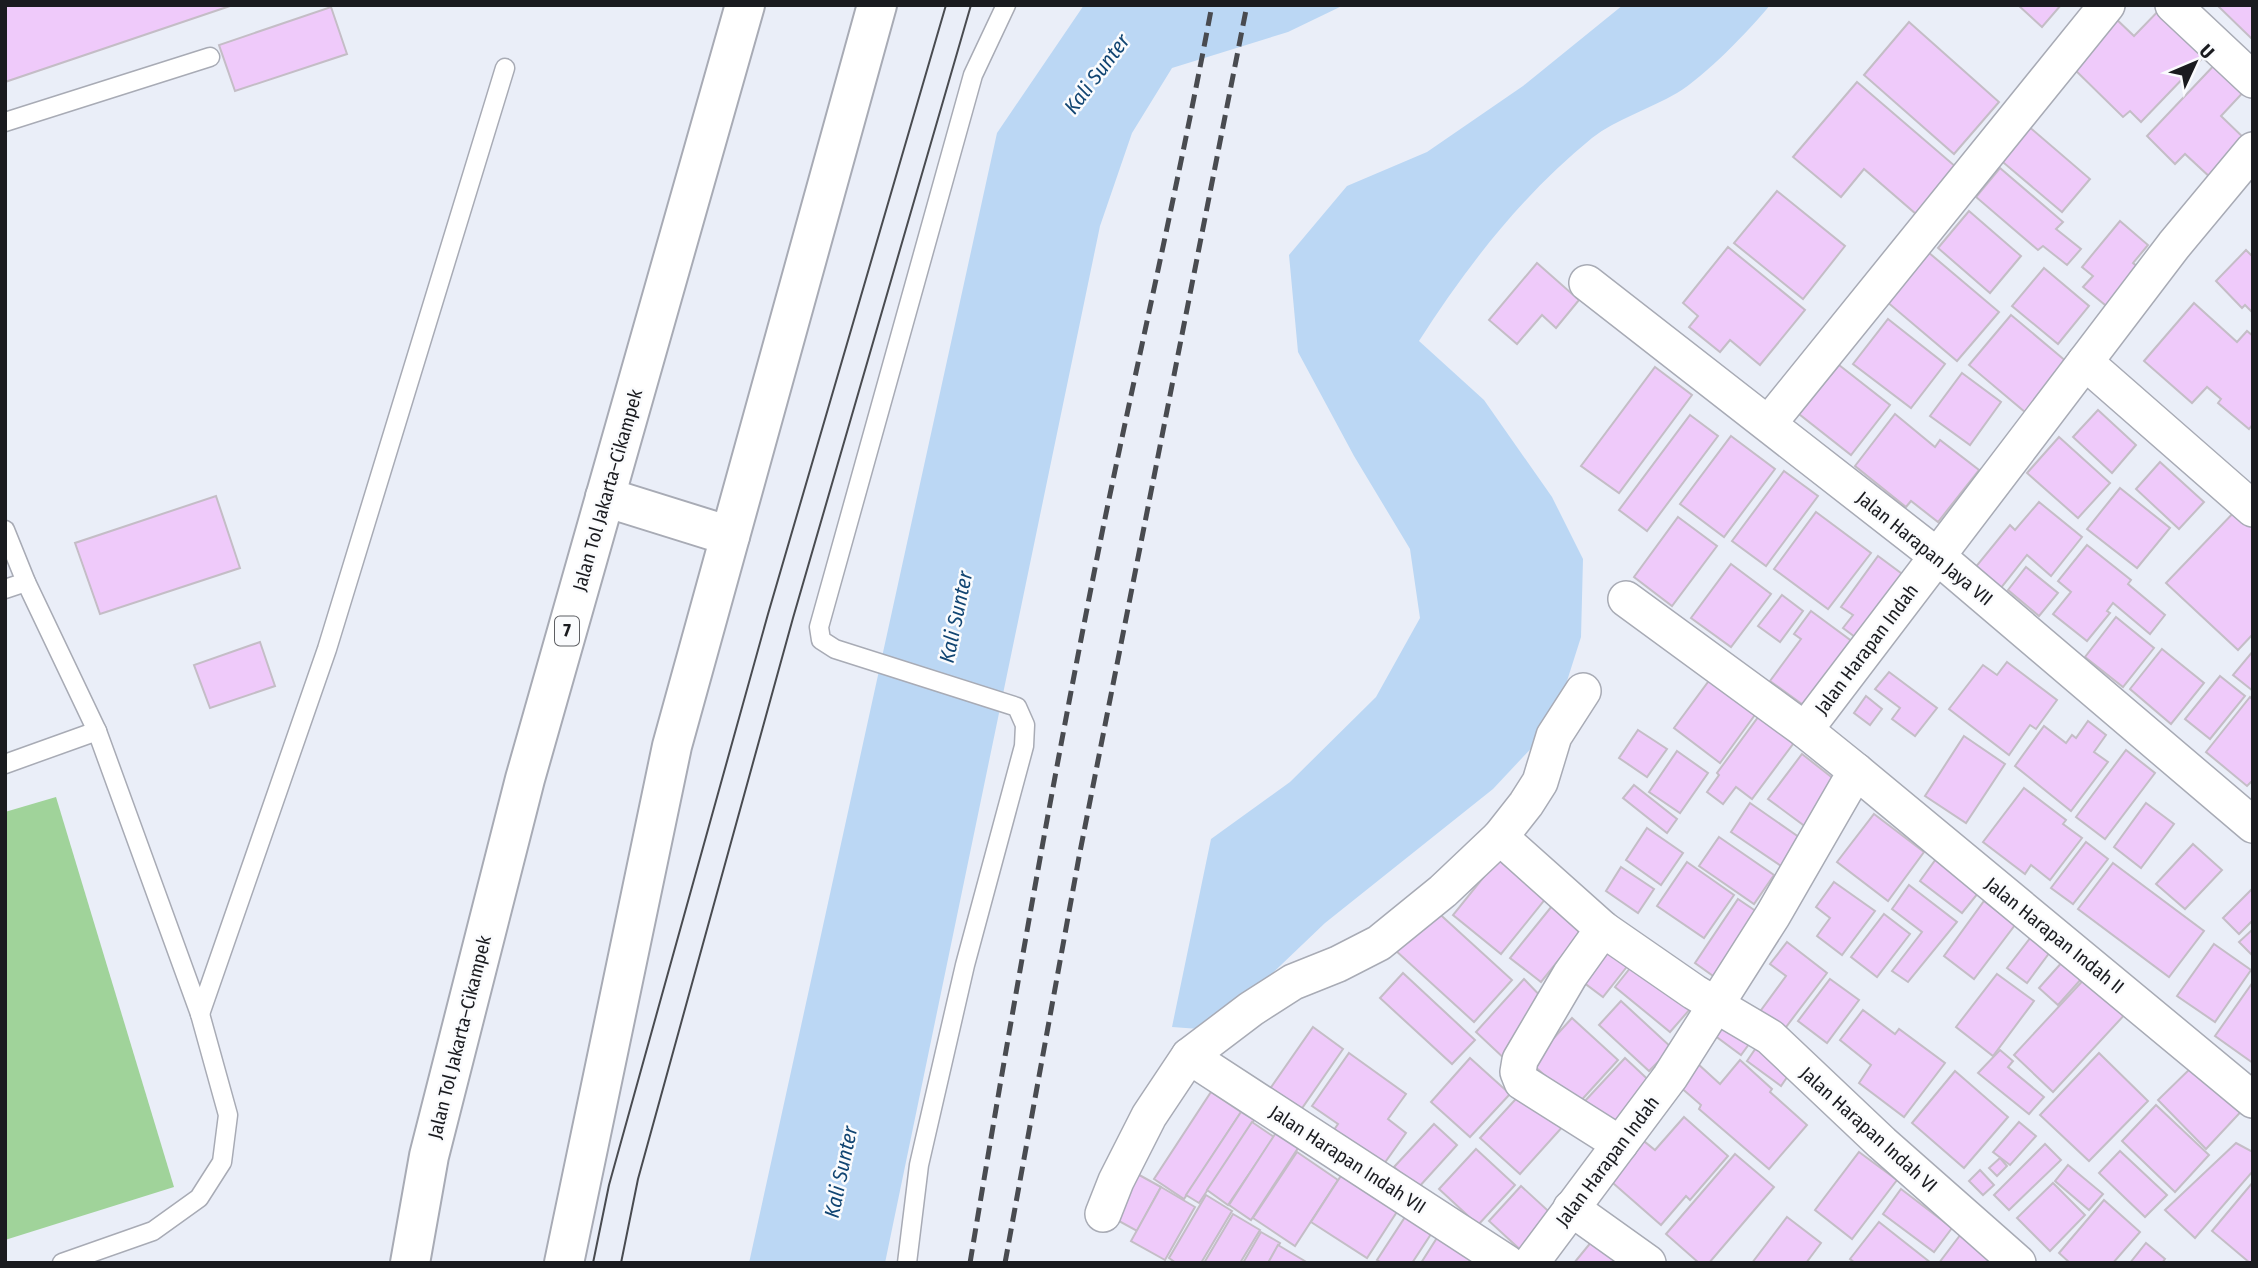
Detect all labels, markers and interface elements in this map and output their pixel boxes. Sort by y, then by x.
water label: Kali Sunter [1059,28,1136,119]
north arrow [2160,28,2230,98]
text: U [2195,40,2219,64]
street label: Jalan Tol Jakarta–Cikampek [568,387,647,594]
street label: Jalan Harapan Jaya VII [1852,486,1997,610]
water label: Kali Sunter [934,568,979,665]
street label: Jalan Harapan Indah [1810,580,1923,719]
road number: 7 [555,616,579,646]
street label: Jalan Harapan Indah II [1981,872,2129,998]
street label: Jalan Tol Jakarta–Cikampek [423,933,496,1141]
street label: Jalan Harapan Indah VI [1795,1062,1942,1197]
street label: Jalan Harapan Indah [1551,1092,1664,1231]
street label: Jalan Harapan Indah VII [1265,1100,1430,1218]
water label: Kali Sunter [819,1123,864,1220]

